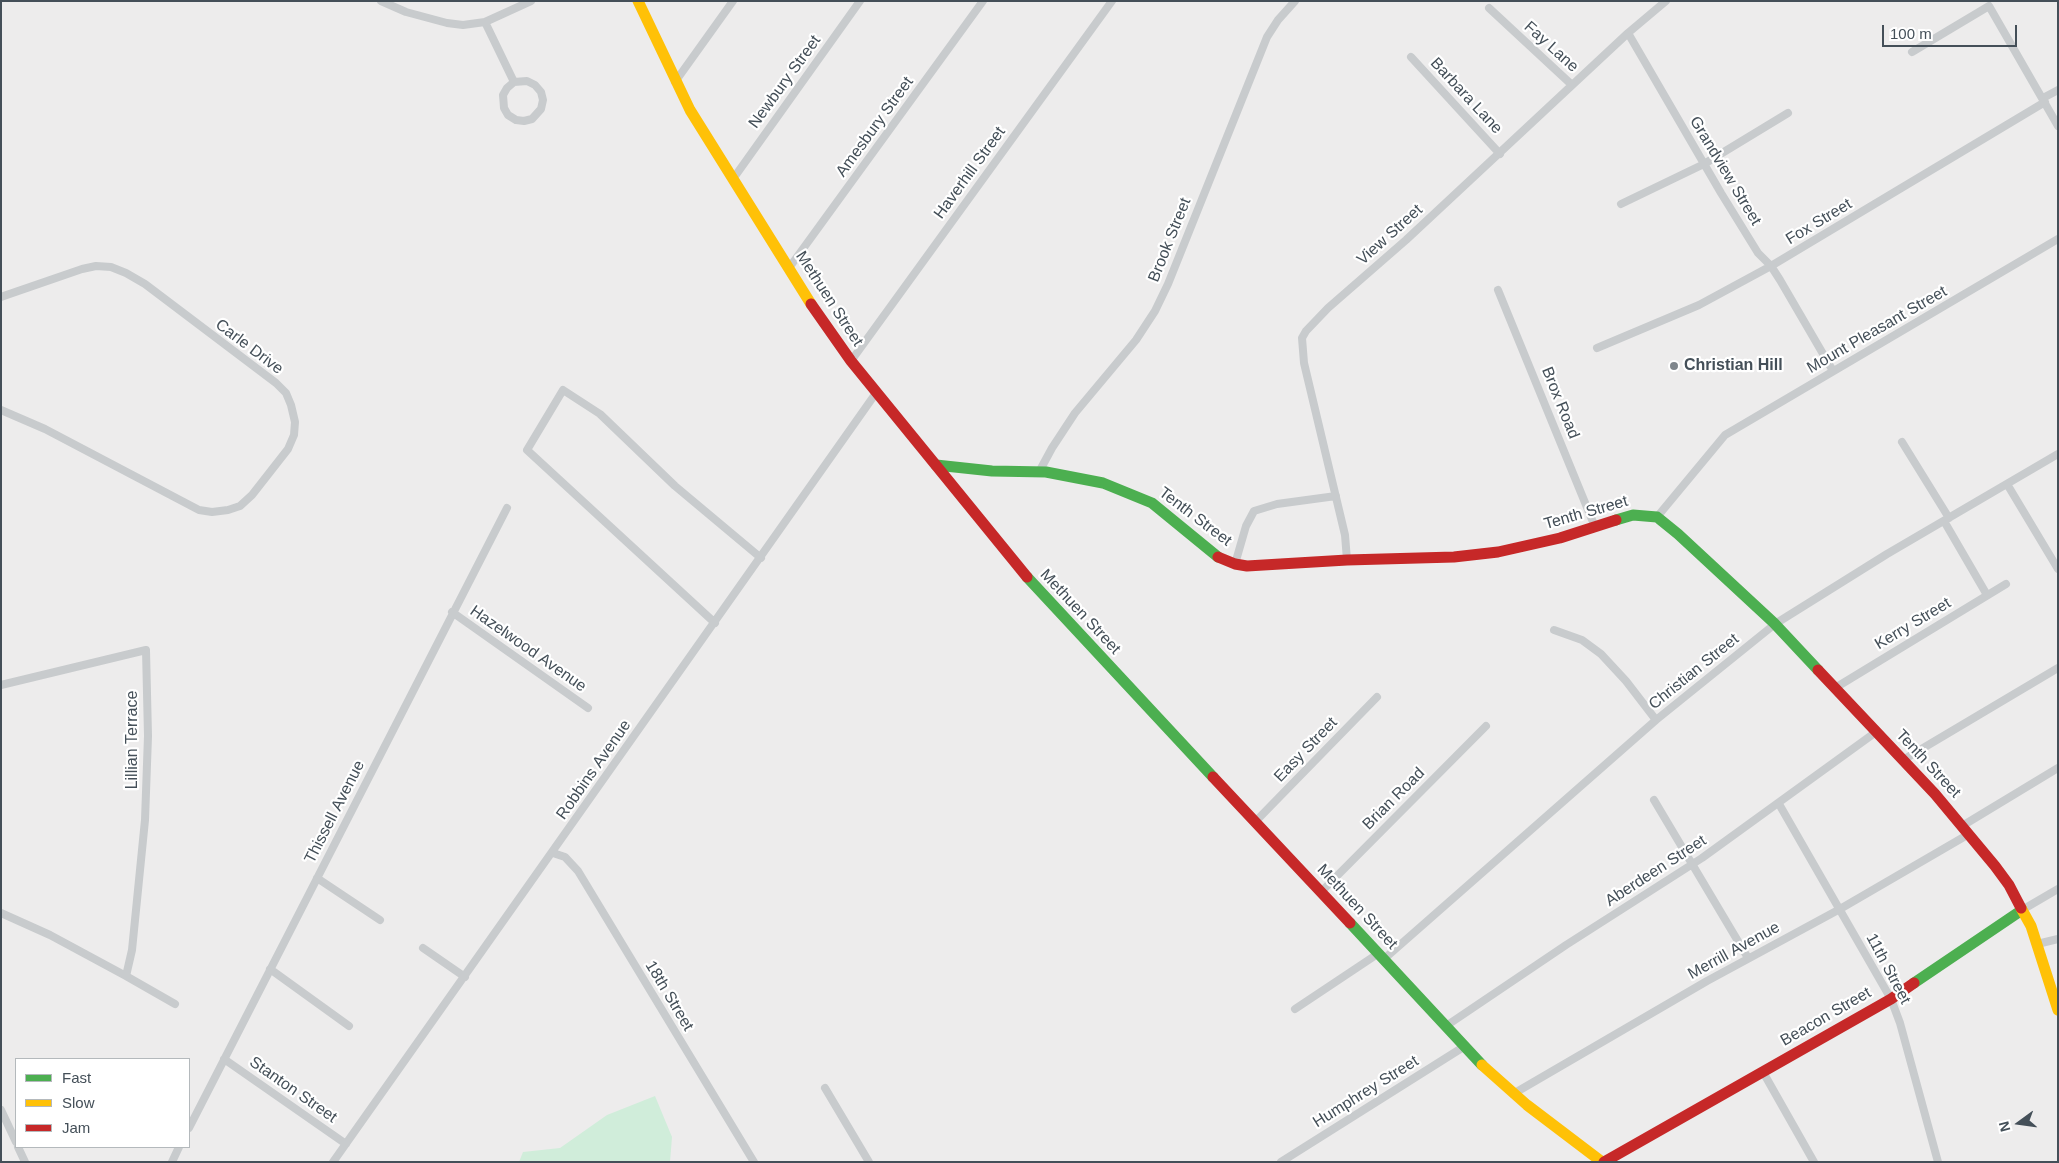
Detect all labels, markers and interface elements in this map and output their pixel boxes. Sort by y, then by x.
scale bar [1884,15,2019,47]
street label: Fay Lane [1520,18,1582,76]
text: 100 m [1890,25,1932,42]
street label: Newbury Street [745,32,825,132]
street label: Barbara Lane [1426,54,1506,138]
street label: Amesbury Street [832,73,918,181]
street label: Grandview Street [1685,113,1765,229]
street label: Haverhill Street [930,123,1010,223]
street label: Brook Street [1144,195,1196,285]
street label: Fox Street [1782,195,1856,249]
street label: View Street [1353,201,1427,269]
street label: Methuen Street [791,248,867,350]
street label: Mount Pleasant Street [1804,282,1950,378]
street label: Carle Drive [211,315,287,379]
place label: Christian Hill [1684,356,1783,376]
marker: Christian Hill [1668,360,1680,372]
street label: Brox Road [1537,364,1583,442]
street label: Tenth Street [1155,483,1235,551]
street label: Tenth Street [1542,492,1630,534]
street label: Methuen Street [1036,565,1124,659]
street label: Kerry Street [1871,594,1955,654]
street label: Hazelwood Avenue [466,602,590,696]
street label: Christian Street [1645,630,1743,714]
street label: Lillian Terrace [123,691,143,789]
street label: Easy Street [1270,714,1342,786]
street label: Robbins Avenue [553,717,635,823]
street label: Tenth Street [1892,726,1964,802]
street label: Thissell Avenue [301,757,369,867]
street label: Brian Road [1359,764,1429,834]
street label: Aberdeen Street [1602,831,1710,911]
street label: Methuen Street [1313,860,1401,954]
street label: Merrill Avenue [1685,918,1783,984]
street label: 11th Street [1861,930,1915,1008]
street label: 18th Street [641,958,697,1034]
street label: Beacon Street [1777,983,1875,1051]
street label: Humphrey Street [1310,1052,1422,1132]
street label: Stanton Street [246,1053,340,1127]
legend [15,1058,190,1148]
text: Fast [62,1069,91,1086]
text: Slow [62,1094,95,1111]
north arrow [1994,1098,2044,1148]
text: Jam [62,1119,90,1136]
text: N [1995,1120,2013,1133]

